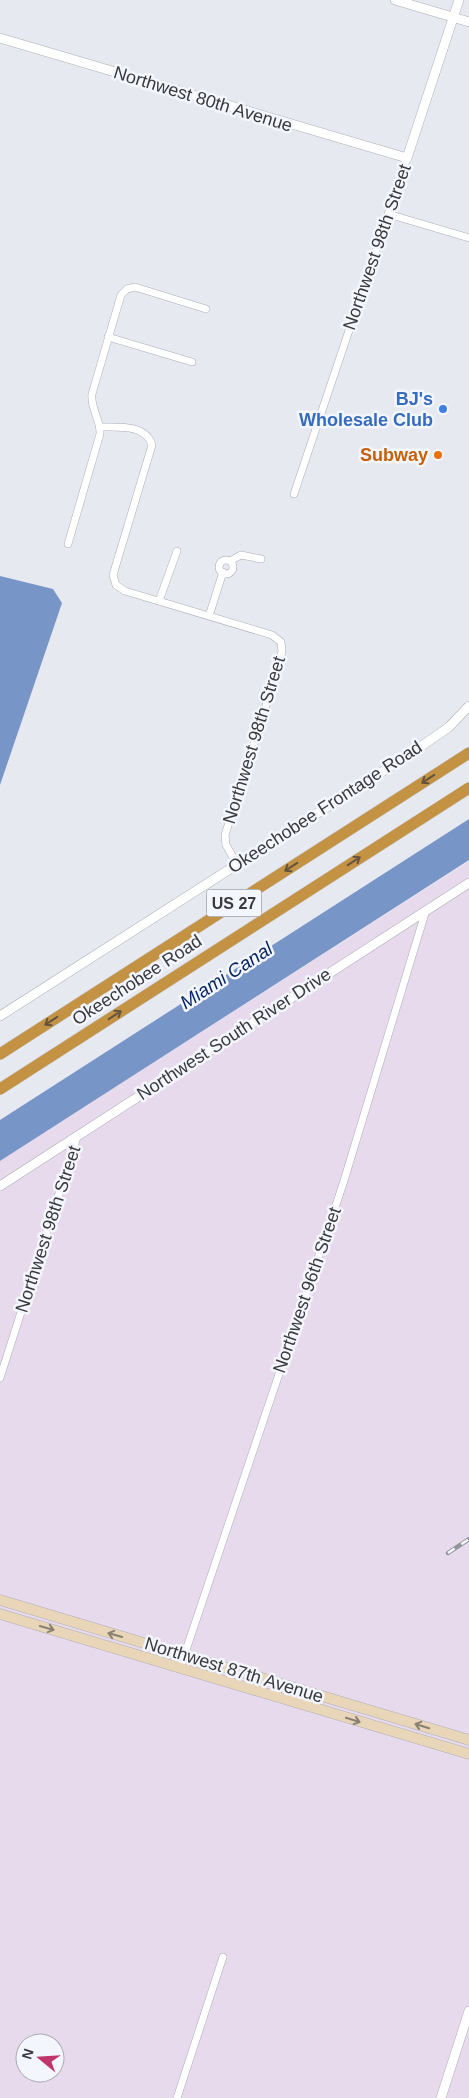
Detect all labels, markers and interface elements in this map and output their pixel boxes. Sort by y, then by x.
street label: Northwest 80th Avenue [111,62,295,136]
street label: Northwest 98th Street [339,161,415,333]
place label: BJ's Wholesale Club [299,389,433,430]
marker: BJ's Wholesale Club [437,403,449,415]
place label: Subway [360,445,428,465]
marker: Subway [432,449,444,461]
street label: Northwest 98th Street [219,654,289,826]
street label: Okeechobee Frontage Road [224,737,426,877]
one-way arrow [421,774,435,785]
one-way arrow [347,856,361,866]
one-way arrow [285,862,299,872]
road number: US 27 [206,890,262,916]
street label: Okeechobee Road [69,931,205,1029]
water label: Miami Canal [176,937,277,1013]
street label: Northwest South River Drive [133,964,335,1104]
one-way arrow [107,1010,121,1020]
one-way arrow [45,1016,59,1026]
street label: Northwest 98th Street [12,1143,84,1315]
street label: Northwest 96th Street [269,1204,345,1376]
one-way arrow [38,1624,54,1634]
one-way arrow [108,1629,124,1639]
street label: Northwest 87th Avenue [142,1633,326,1707]
one-way arrow [345,1715,361,1725]
one-way arrow [415,1720,431,1730]
north arrow [15,2033,65,2083]
text: N [18,2047,37,2061]

